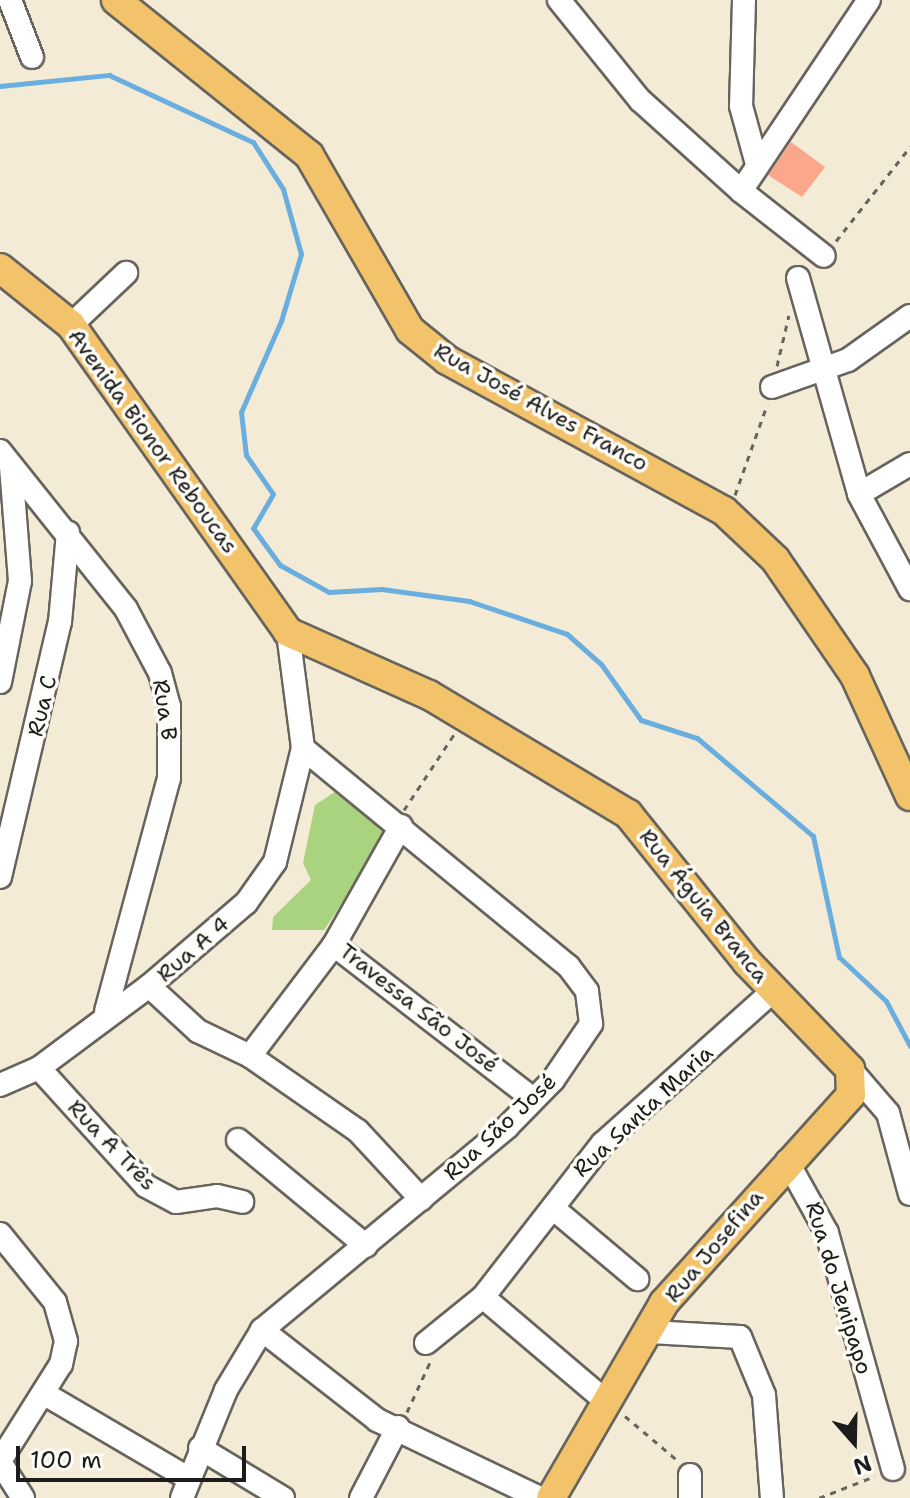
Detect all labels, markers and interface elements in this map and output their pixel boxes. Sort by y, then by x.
street label: Avenida Bionor Reboucas [63,324,243,558]
street label: Rua José Alves Franco [430,337,652,477]
street label: Rua C [22,673,62,739]
street label: Rua B [147,678,183,742]
street label: Rua Águia Branca [634,824,774,988]
street label: Rua A 4 [151,910,235,988]
street label: Travessa São José [334,938,504,1078]
street label: Rua Santa Maria [568,1040,718,1182]
street label: Rua São José [438,1068,562,1186]
street label: Rua A Três [62,1094,162,1196]
street label: Rua Josefina [659,1184,769,1308]
street label: Rua do Jenipapo [800,1198,878,1378]
north arrow [814,1402,894,1482]
scale bar [20,1430,250,1480]
text: 100 m [30,1444,102,1476]
text: N [849,1448,876,1482]

